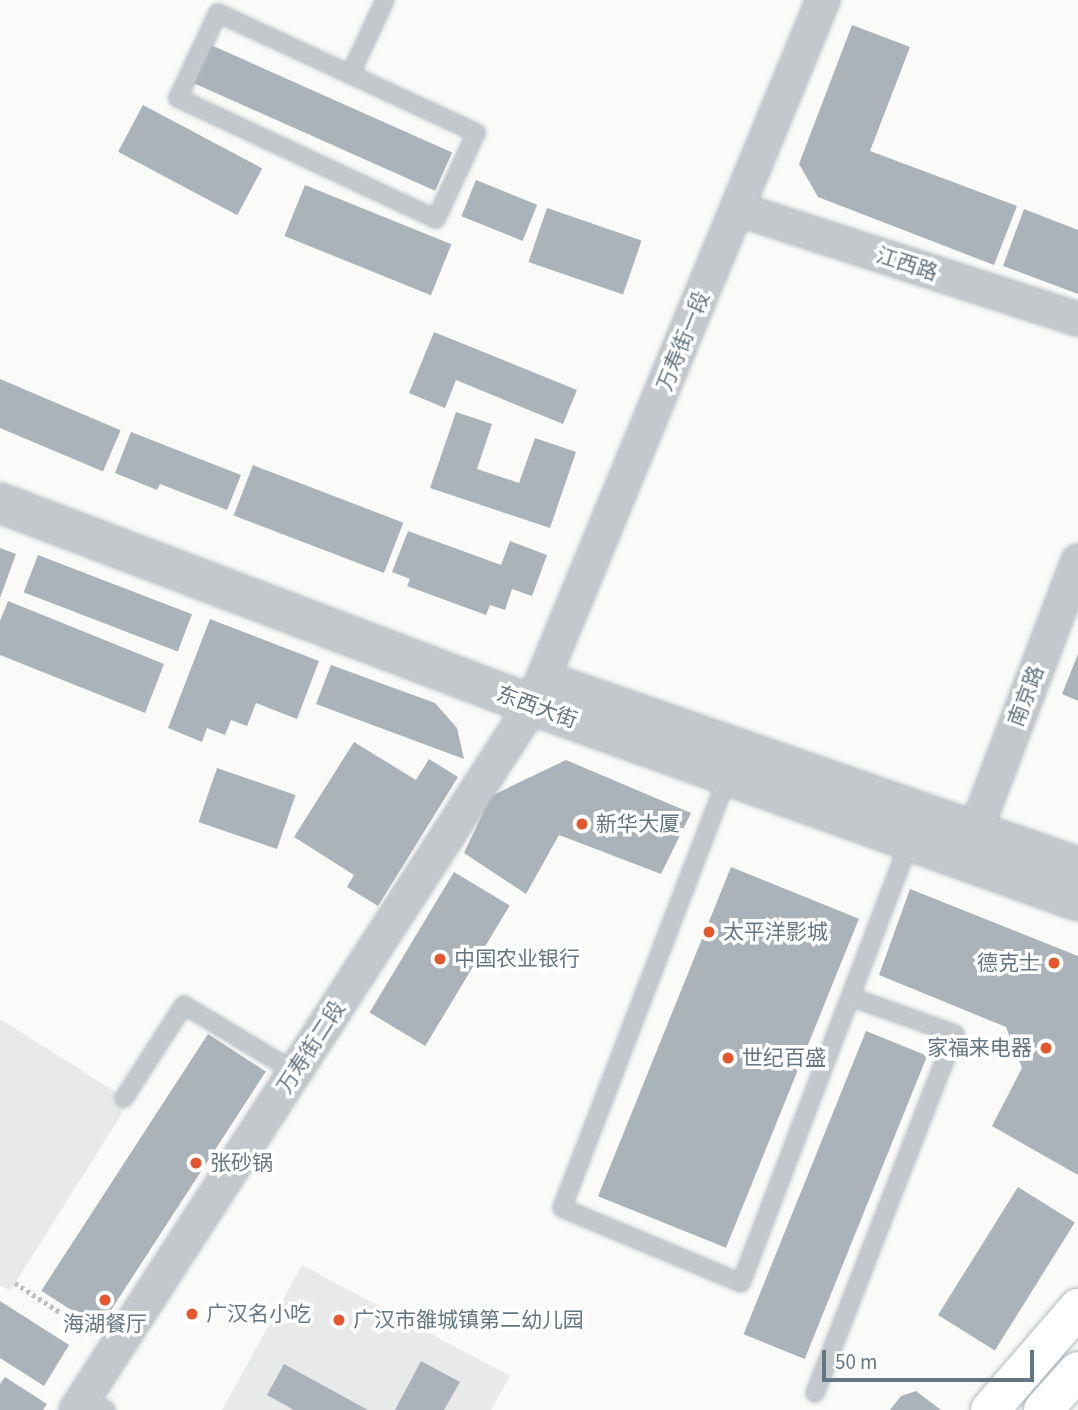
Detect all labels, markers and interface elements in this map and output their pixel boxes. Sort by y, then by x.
street label: 江西路 [873,242,941,286]
street label: 万寿街一段 [652,288,714,394]
street label: 南京路 [1003,662,1049,730]
street label: 东西大街 [493,681,581,733]
place label: 新华大厦 [596,811,680,837]
marker: 新华大厦 [574,816,590,832]
place label: 太平洋影城 [723,919,828,945]
marker: 太平洋影城 [701,924,717,940]
place label: 中国农业银行 [454,946,580,972]
place label: 德克士 [977,950,1040,976]
marker: 中国农业银行 [432,951,448,967]
marker: 德克士 [1046,955,1062,971]
street label: 万寿街二段 [272,996,350,1098]
place label: 家福来电器 [927,1035,1032,1061]
marker: 家福来电器 [1038,1040,1054,1056]
place label: 世纪百盛 [742,1045,826,1071]
marker: 世纪百盛 [720,1050,736,1066]
place label: 张砂锅 [210,1150,273,1176]
marker: 张砂锅 [188,1155,204,1171]
marker: 海湖餐厅 [97,1292,113,1308]
place label: 广汉名小吃 [206,1301,311,1327]
marker: 广汉名小吃 [184,1306,200,1322]
place label: 广汉市雒城镇第二幼儿园 [353,1307,584,1333]
place label: 海湖餐厅 [63,1311,147,1337]
marker: 广汉市雒城镇第二幼儿园 [331,1312,347,1328]
scale bar [826,1336,1038,1380]
text: 50 m [835,1347,877,1377]

